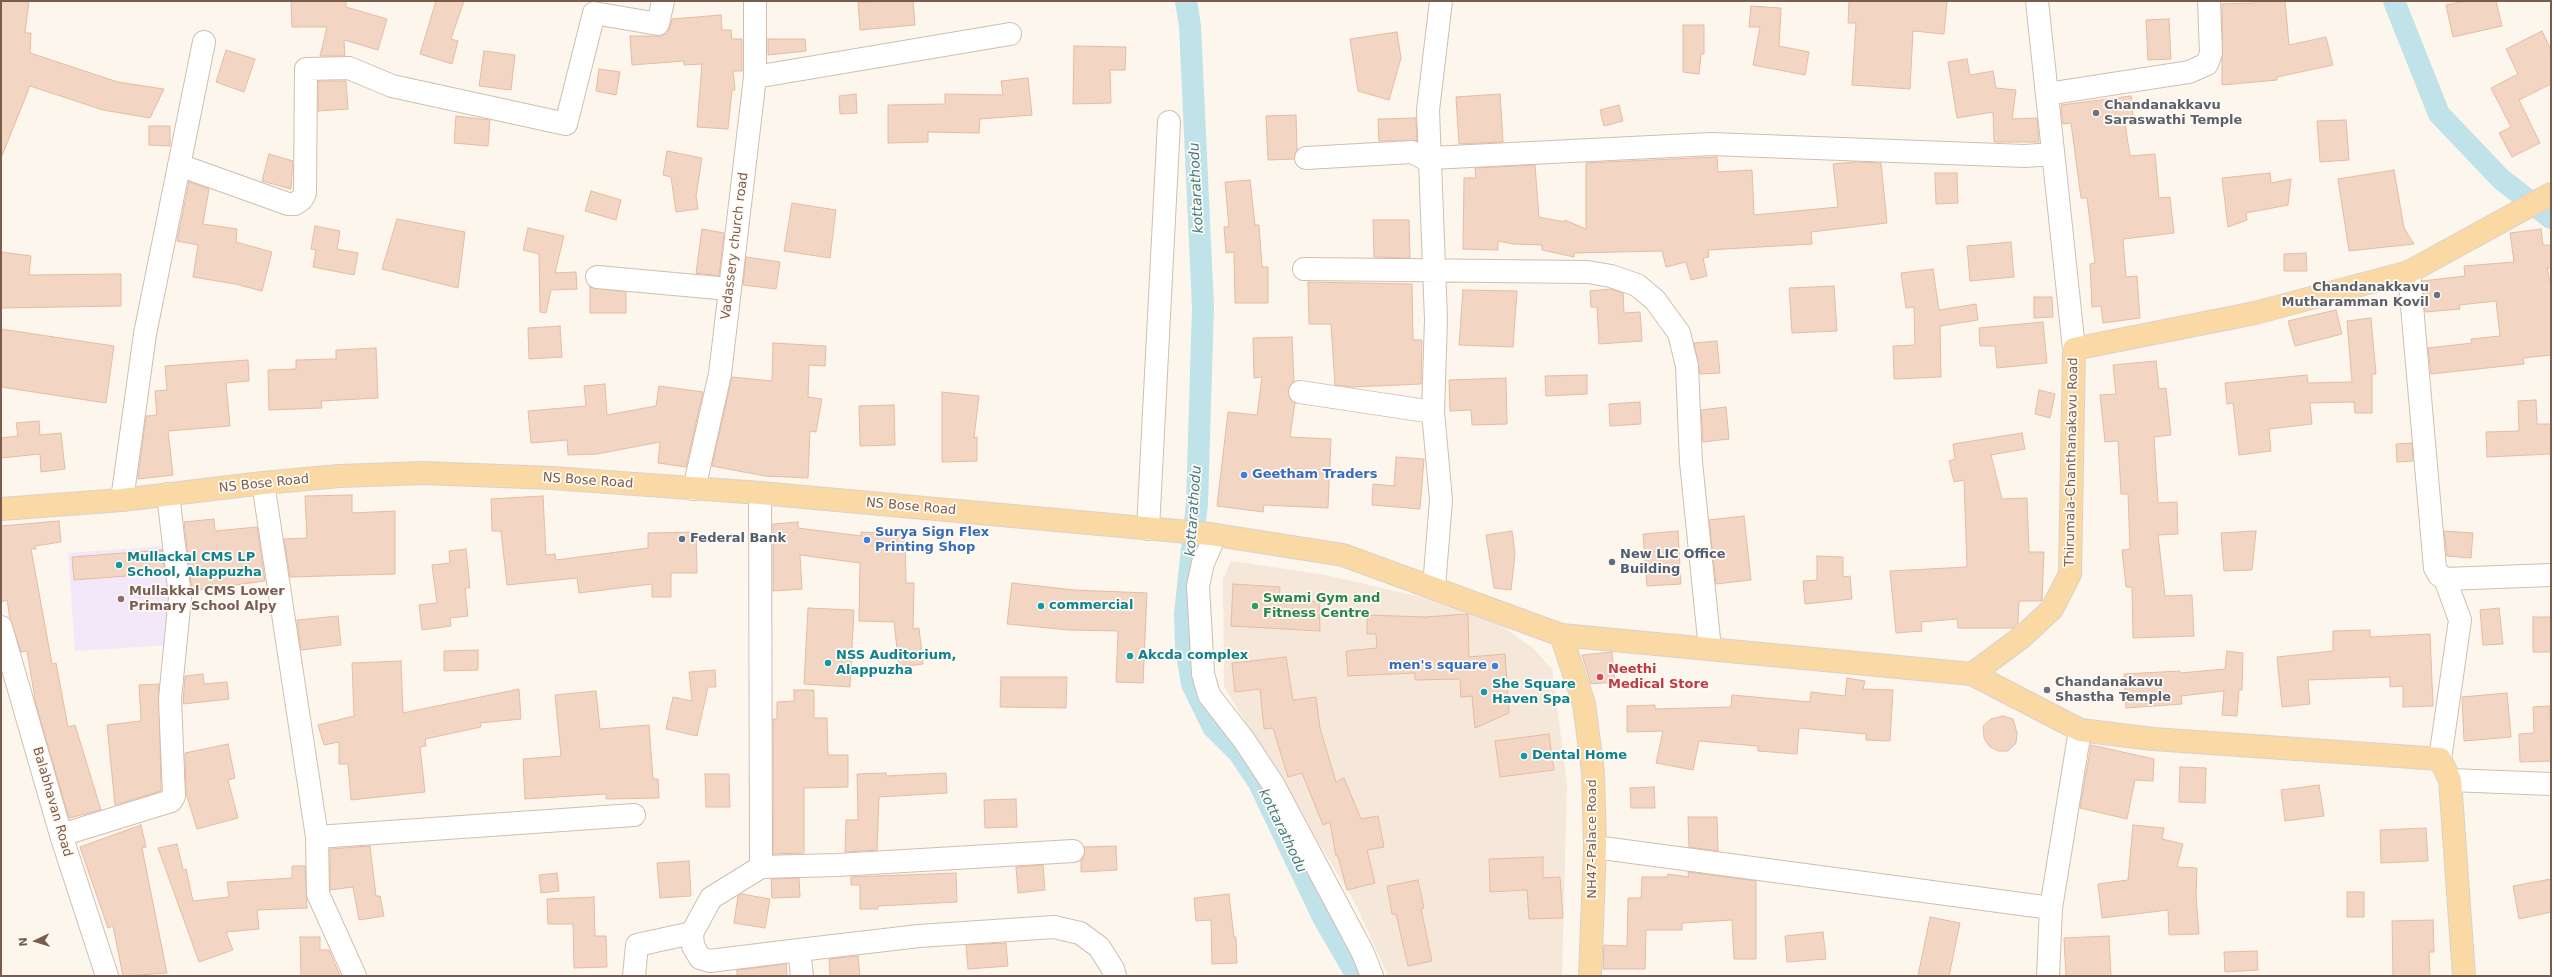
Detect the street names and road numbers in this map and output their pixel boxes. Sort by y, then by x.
street label: Vadassery church road [718,171,752,321]
street label: Thirumala-Chanthanakavu Road [2062,357,2082,567]
street label: NS Bose Road [542,470,634,492]
street label: NS Bose Road [218,472,310,496]
street label: NS Bose Road [865,495,957,519]
street label: Balabhavan Road [29,745,75,859]
street label: NH47-Palace Road [1585,779,1601,899]

